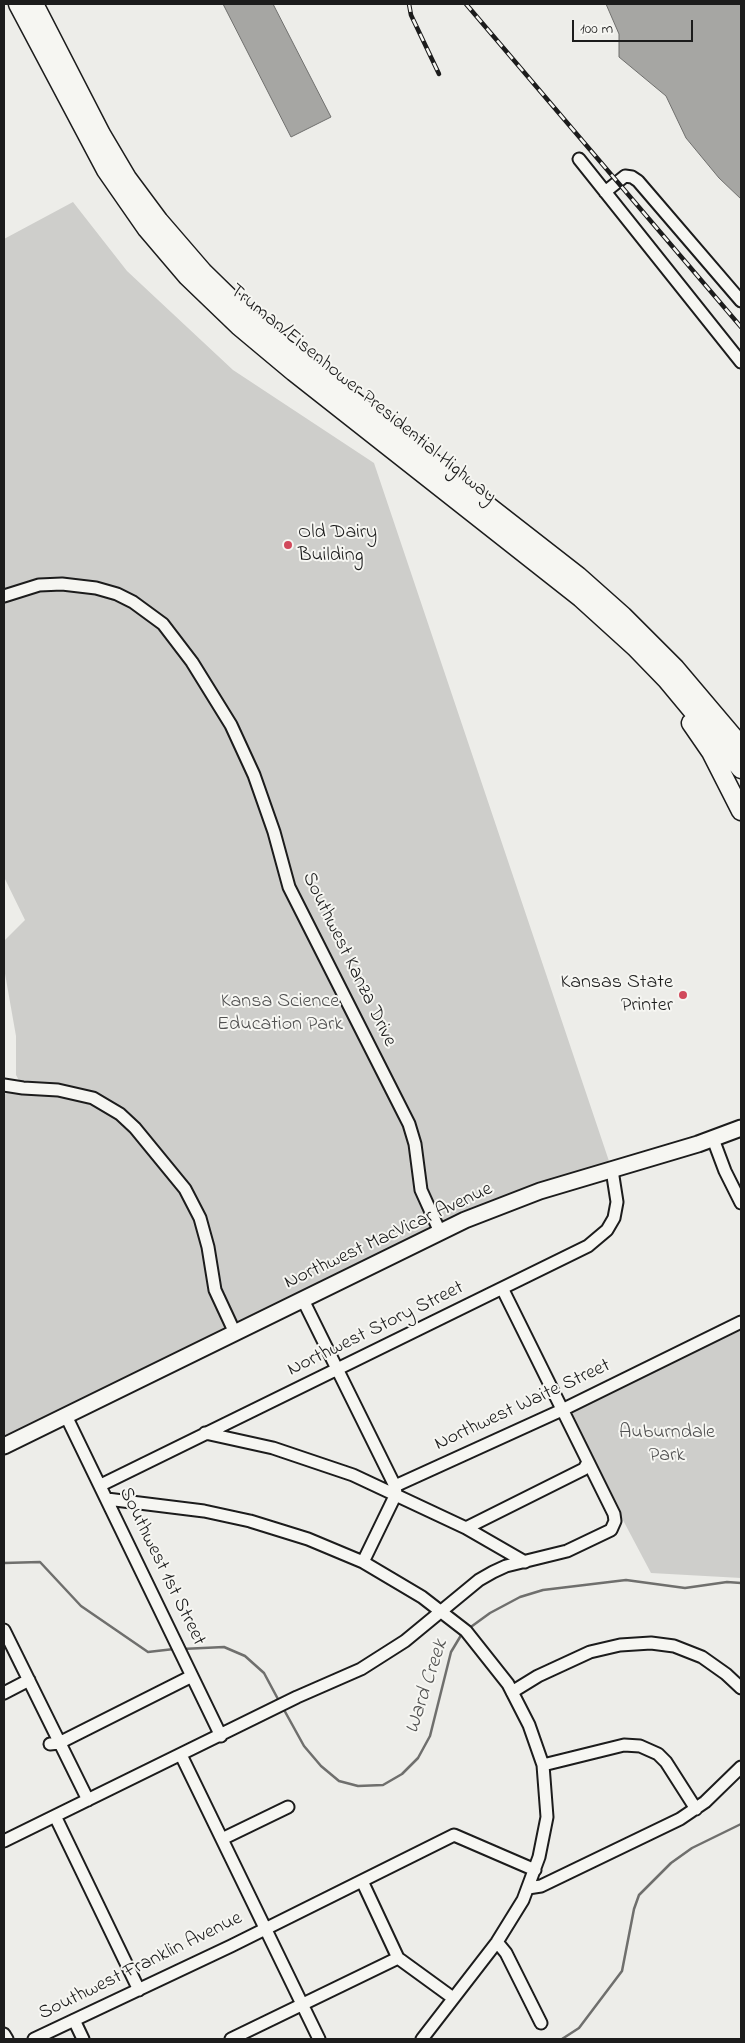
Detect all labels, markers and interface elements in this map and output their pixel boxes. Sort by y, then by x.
scale bar [575,10,696,42]
text: 100 m [580,18,613,40]
street label: Truman/Eisenhower Presidential Highway [224,280,500,510]
place label: Old Dairy Building [298,522,377,569]
marker: Old Dairy Building [282,539,294,551]
street label: Southwest Kanza Drive [295,869,401,1051]
place label: Kansas State Printer [560,972,673,1019]
marker: Kansas State Printer [677,989,689,1001]
park label: Kansa Science Education Park [217,991,343,1038]
street label: Northwest MacVicar Avenue [281,1178,497,1296]
street label: Northwest Story Street [284,1277,468,1383]
street label: Northwest Waite Street [431,1355,615,1457]
park label: Auburndale Park [619,1422,715,1469]
street label: Southwest 1st Street [112,1484,210,1650]
water label: Ward Creek [401,1637,455,1737]
street label: Southwest Franklin Avenue [35,1907,247,2027]

